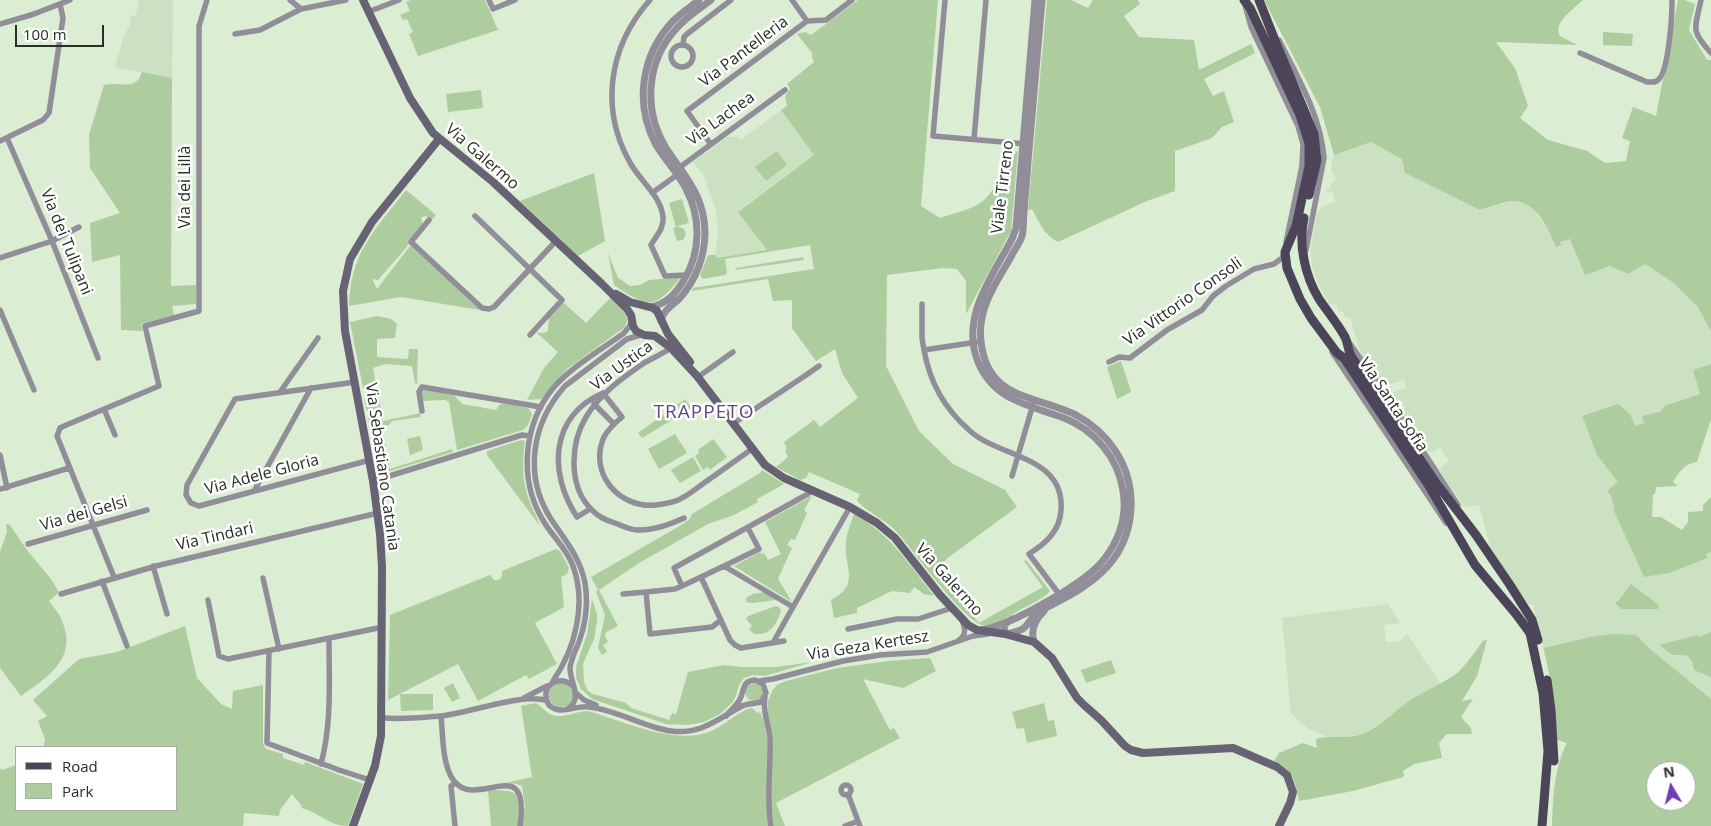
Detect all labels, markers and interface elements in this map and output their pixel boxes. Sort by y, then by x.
street label: Via Pantelleria [696,12,792,92]
scale bar [18,15,106,47]
text: 100 m [23,24,67,44]
street label: Via Lachea [683,88,759,150]
street label: Via Galermo [441,120,523,194]
street label: Viale Tirreno [988,139,1018,235]
street label: Via dei Lillà [175,146,195,228]
street label: Via dei Tulipani [36,186,96,298]
street label: Via Vittorio Consoli [1120,254,1246,350]
street label: Via Ustica [587,337,657,395]
street label: Via Santa Sofia [1354,354,1432,456]
street label: Via Sebastiano Catania [361,382,403,552]
district label: TRAPPETO [653,402,755,424]
street label: Via Adele Gloria [203,451,321,499]
street label: Via dei Gelsi [38,492,130,536]
street label: Via Tindari [175,519,255,555]
street label: Via Galermo [911,540,987,620]
street label: Via Geza Kertesz [806,627,930,665]
legend [15,746,178,811]
text: Road [62,756,98,776]
north arrow [1646,761,1696,811]
text: N [1662,761,1676,782]
text: Park [62,781,93,801]

